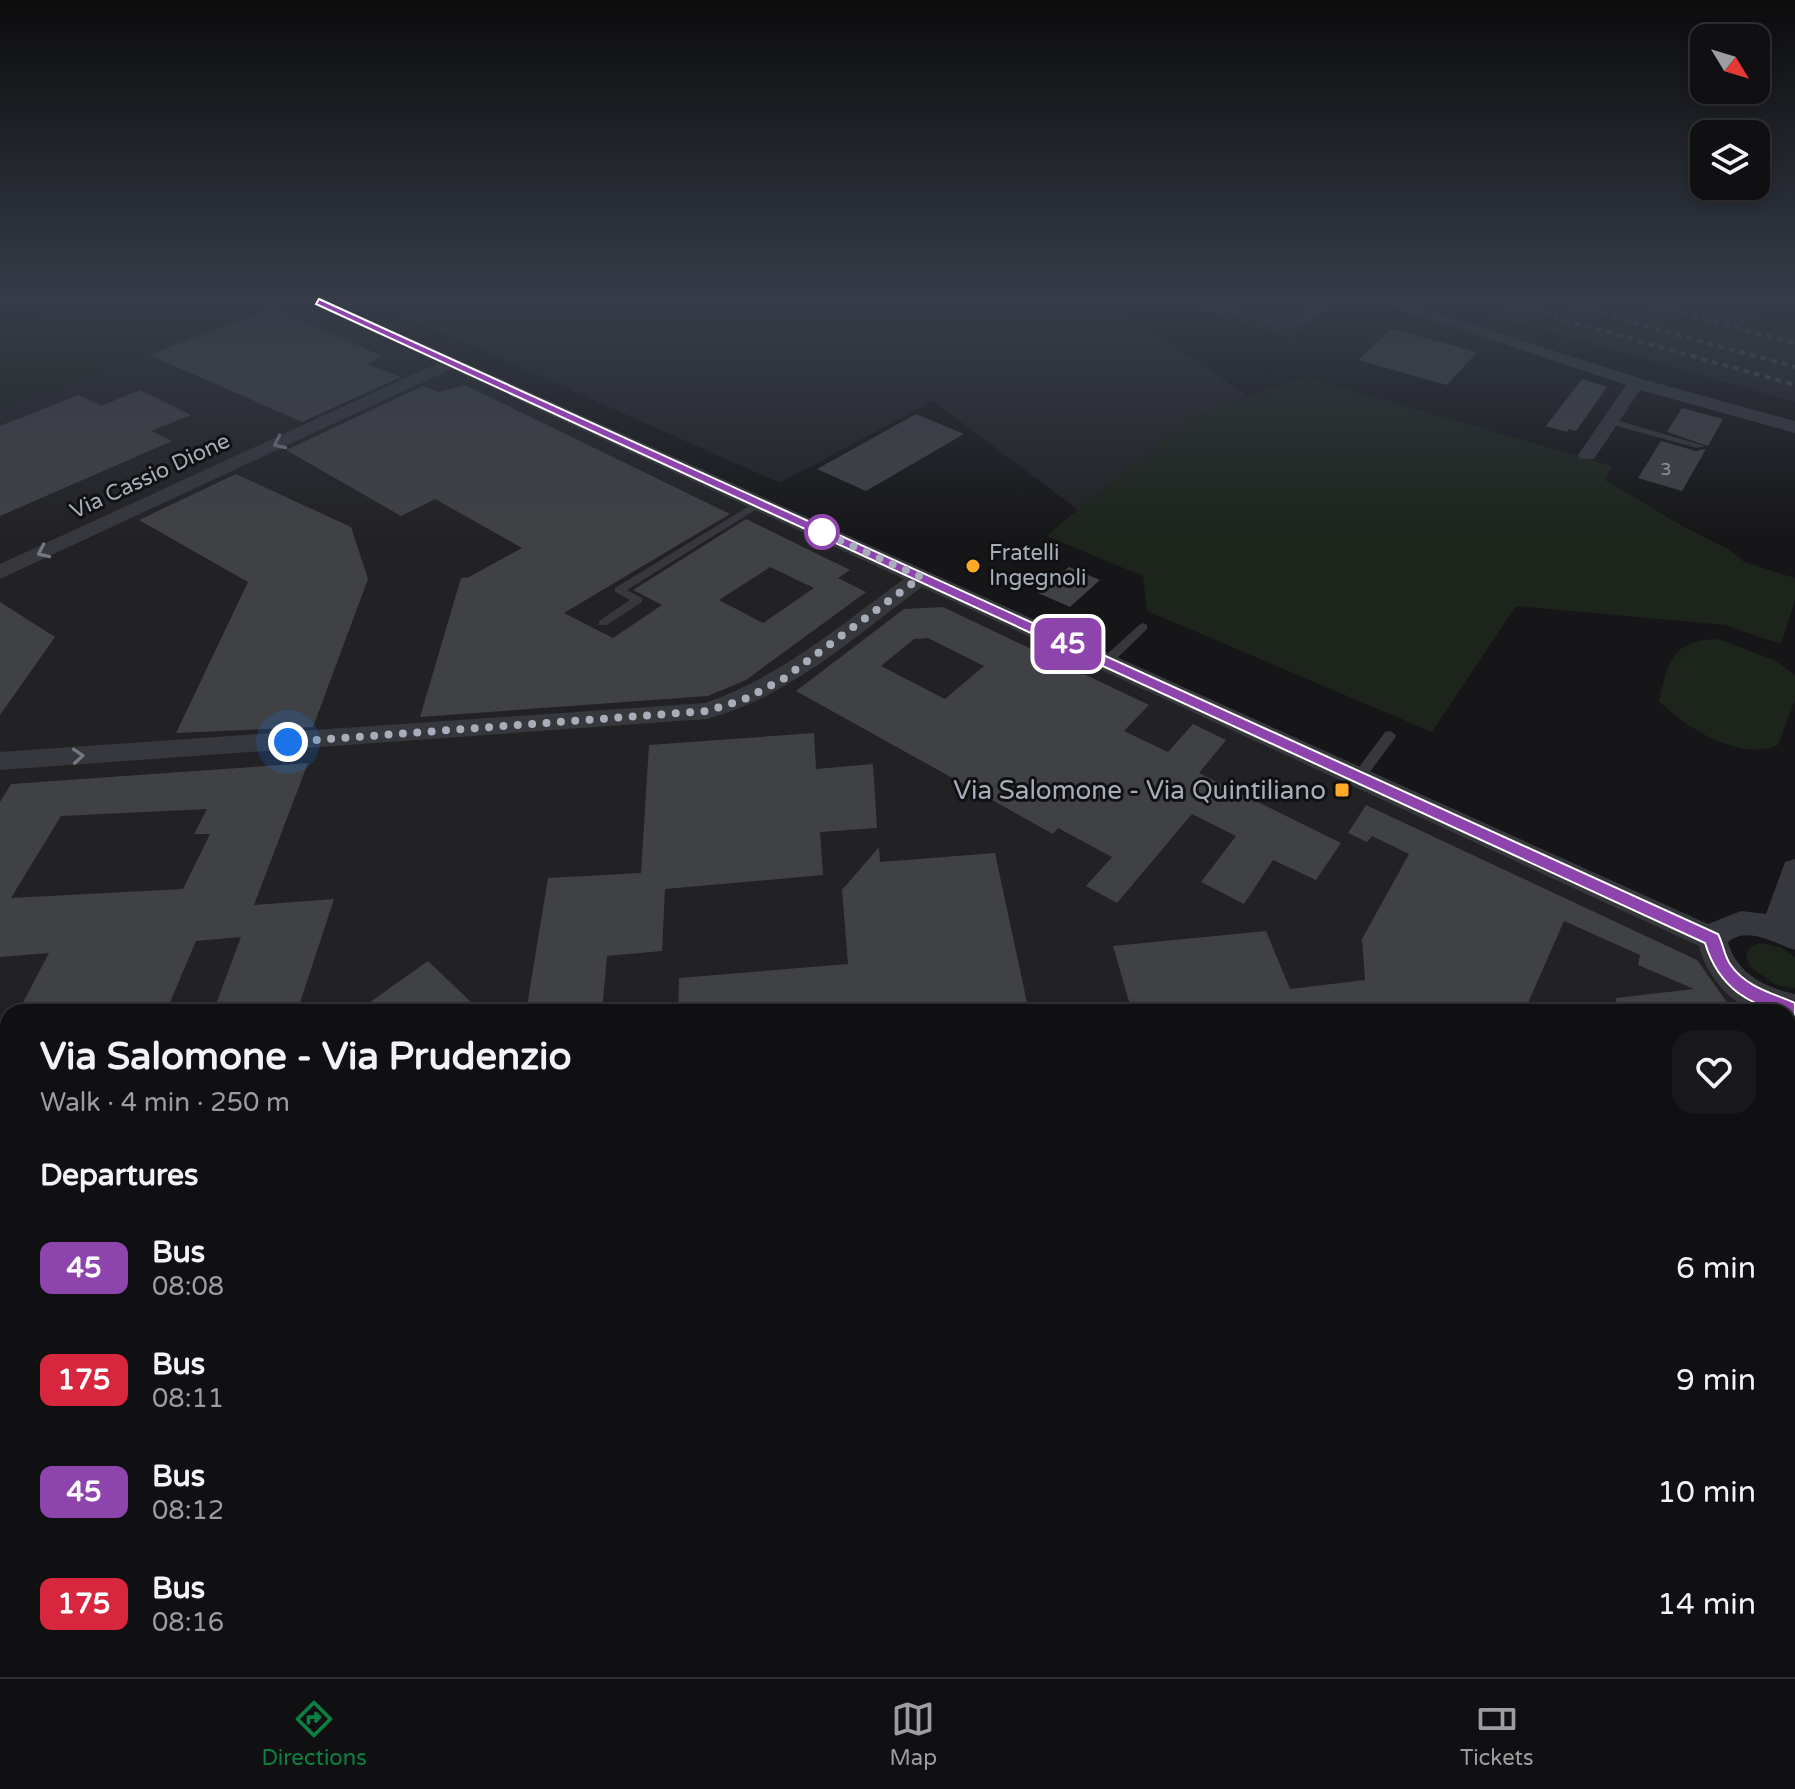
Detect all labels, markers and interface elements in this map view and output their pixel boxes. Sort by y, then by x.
north arrow [1690,24,1770,104]
map controls [1690,24,1770,200]
button: layers [1690,120,1770,200]
street label: Via Cassio Dione [66,428,234,524]
one-way arrow [273,433,287,449]
house number: 3 [1660,458,1672,480]
unlabelled marker [805,515,839,549]
place label: Fratelli Ingegnoli [989,540,1086,591]
one-way arrow [37,542,52,558]
marker: Fratelli Ingegnoli [964,557,982,575]
line badge: 45 [1032,618,1104,670]
text: 45 [1050,627,1086,661]
your location [268,722,308,762]
one-way arrow [72,748,85,765]
place label: Via Salomone - Via Quintiliano [953,775,1326,806]
marker: Via Salomone - Via Quintiliano [1333,781,1351,799]
button: heart [1672,1030,1756,1114]
text: Via Salomone - Via Prudenzio [40,1034,572,1080]
text: Walk · 4 min · 250 m [40,1087,290,1118]
text: Departures [40,1157,198,1194]
text: Bus [152,1234,205,1271]
text: 6 min [1676,1250,1756,1287]
text: 45 [66,1251,102,1285]
text: 08:08 [152,1271,224,1302]
text: Bus [152,1346,205,1383]
text: 9 min [1676,1362,1756,1399]
text: 175 [58,1363,110,1397]
text: 08:11 [152,1383,224,1414]
text: Bus [152,1458,205,1495]
text: 10 min [1657,1474,1756,1511]
text: 45 [66,1475,102,1509]
text: 08:12 [152,1495,224,1526]
text: Bus [152,1570,205,1607]
text: 14 min [1657,1586,1756,1623]
text: 175 [58,1587,110,1621]
text: 08:16 [152,1607,224,1638]
tab: Directions [261,1697,367,1771]
tab: Map [890,1697,937,1771]
tab: Tickets [1460,1697,1534,1771]

